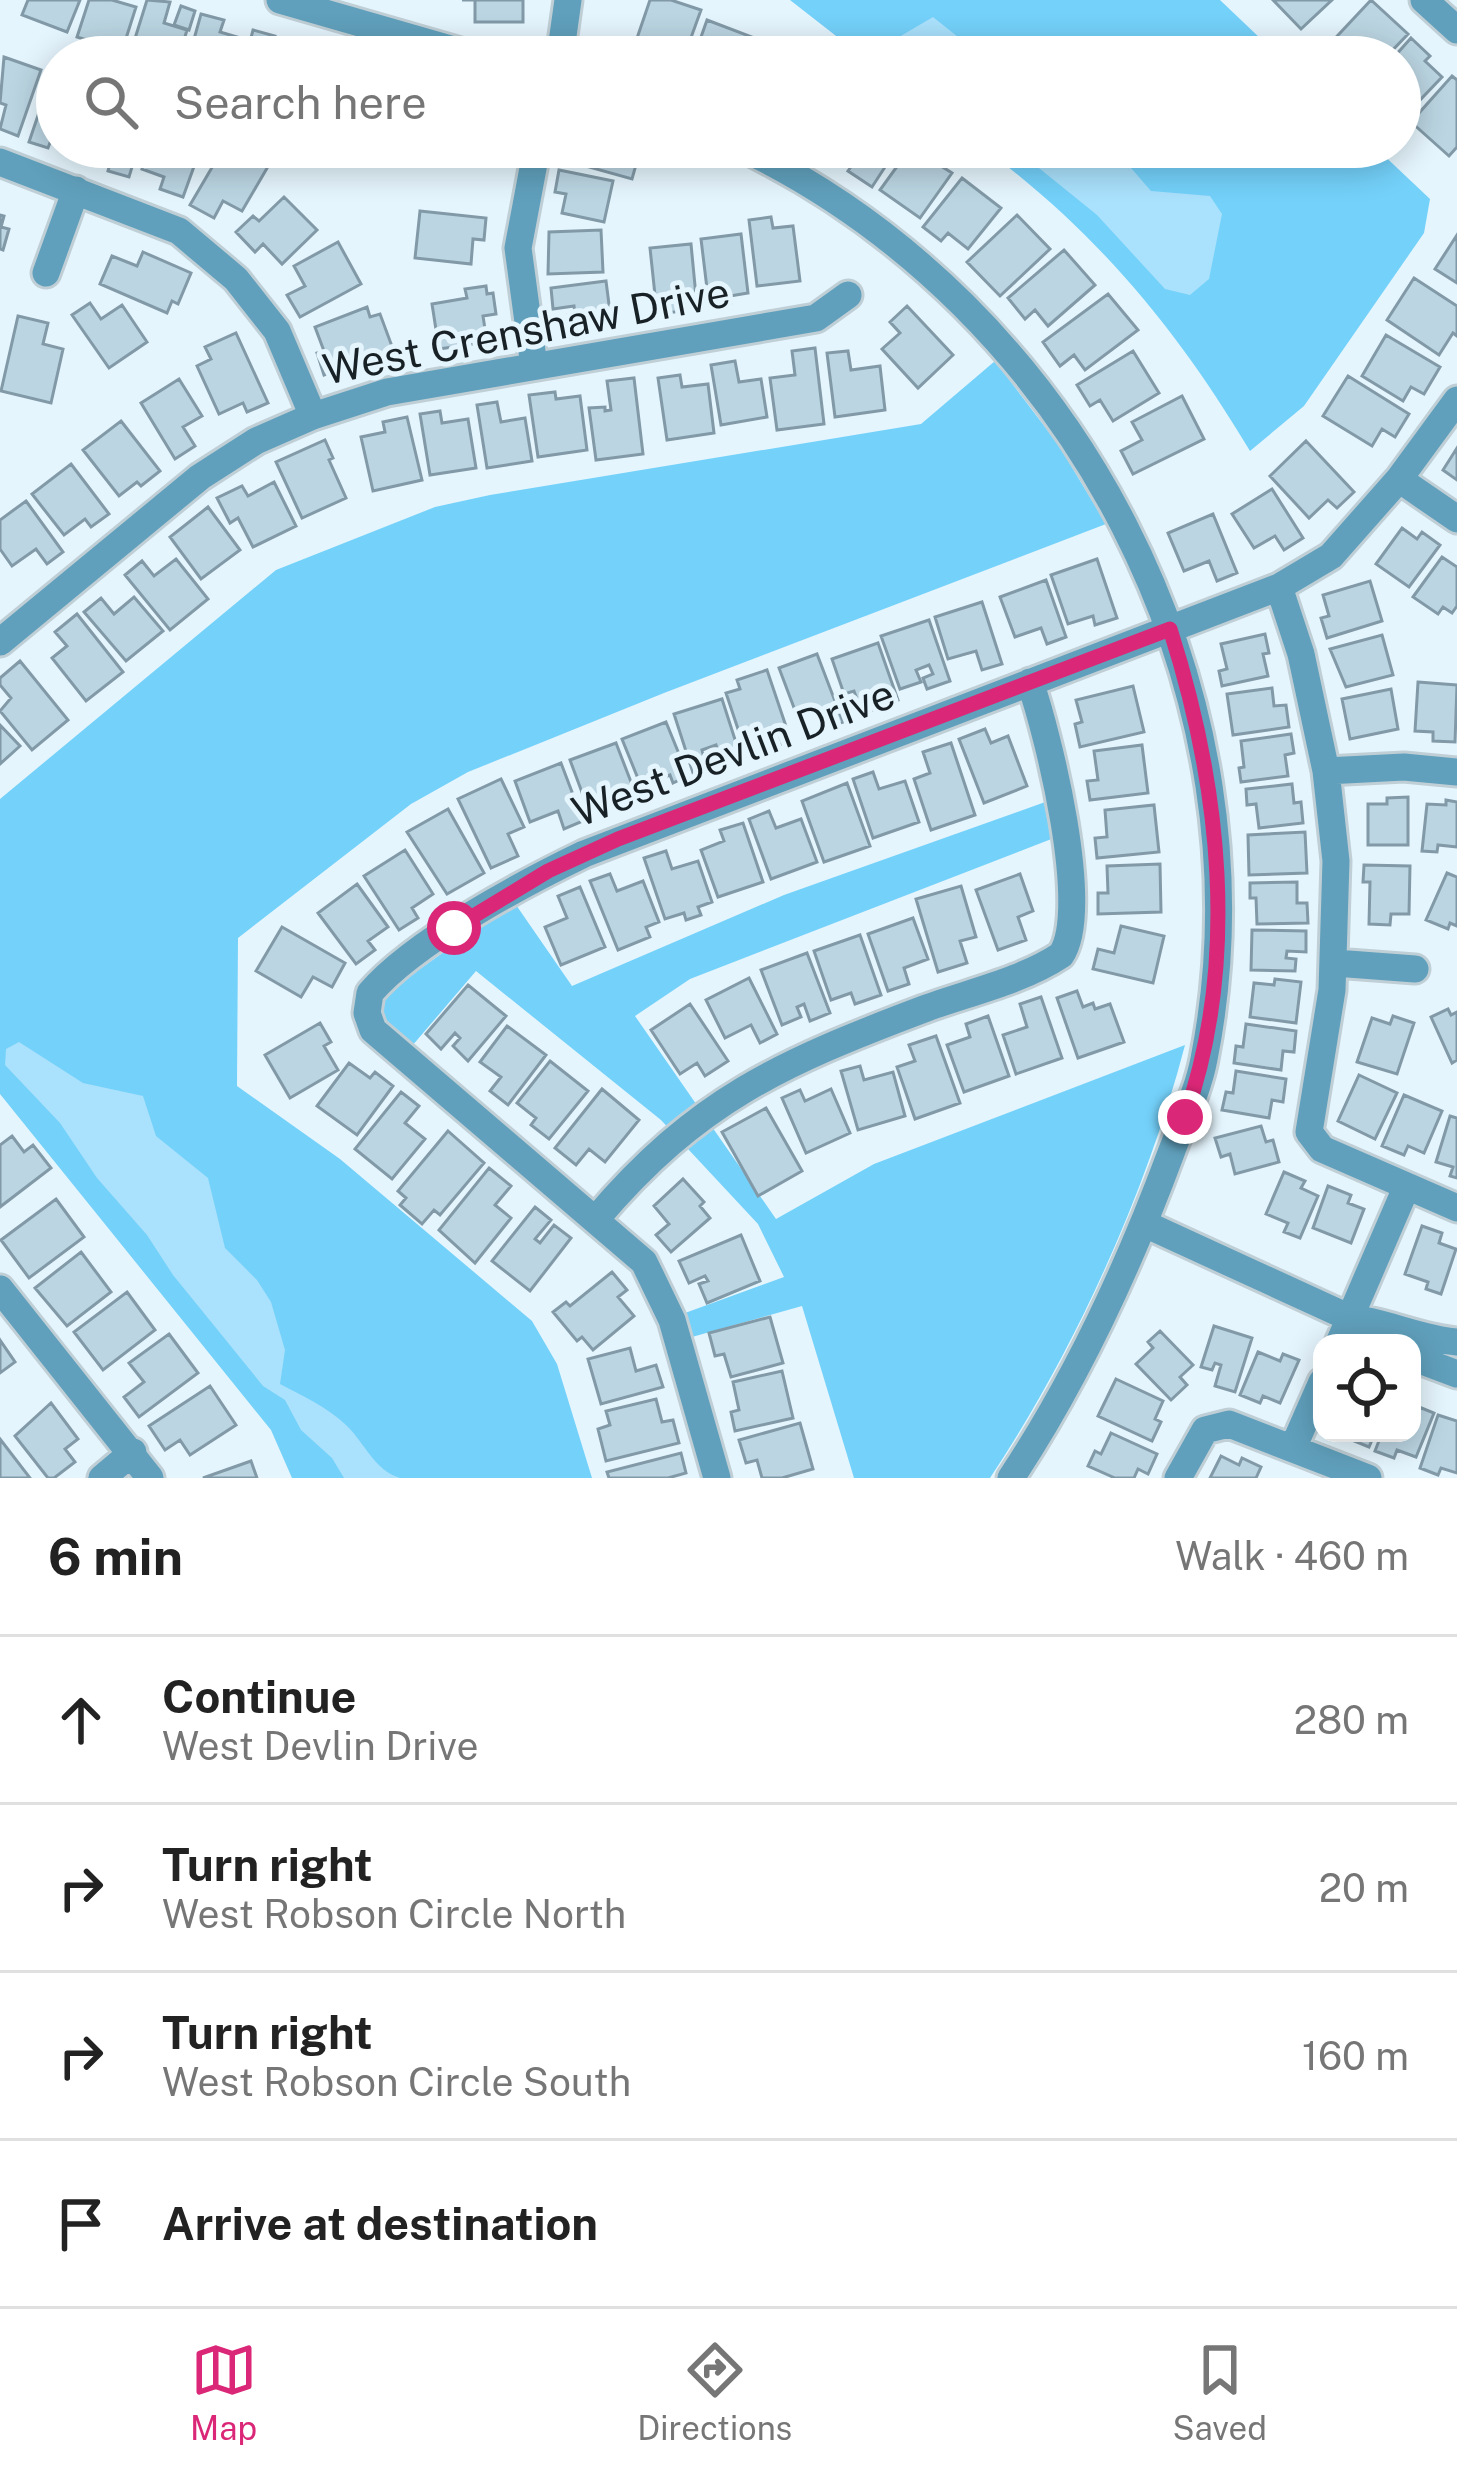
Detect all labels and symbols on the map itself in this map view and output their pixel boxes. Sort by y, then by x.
street label: West Crenshaw Drive [319,267,733,393]
street label: West Devlin Drive [565,668,901,836]
route start [427,901,481,955]
route end [1158,1090,1212,1144]

